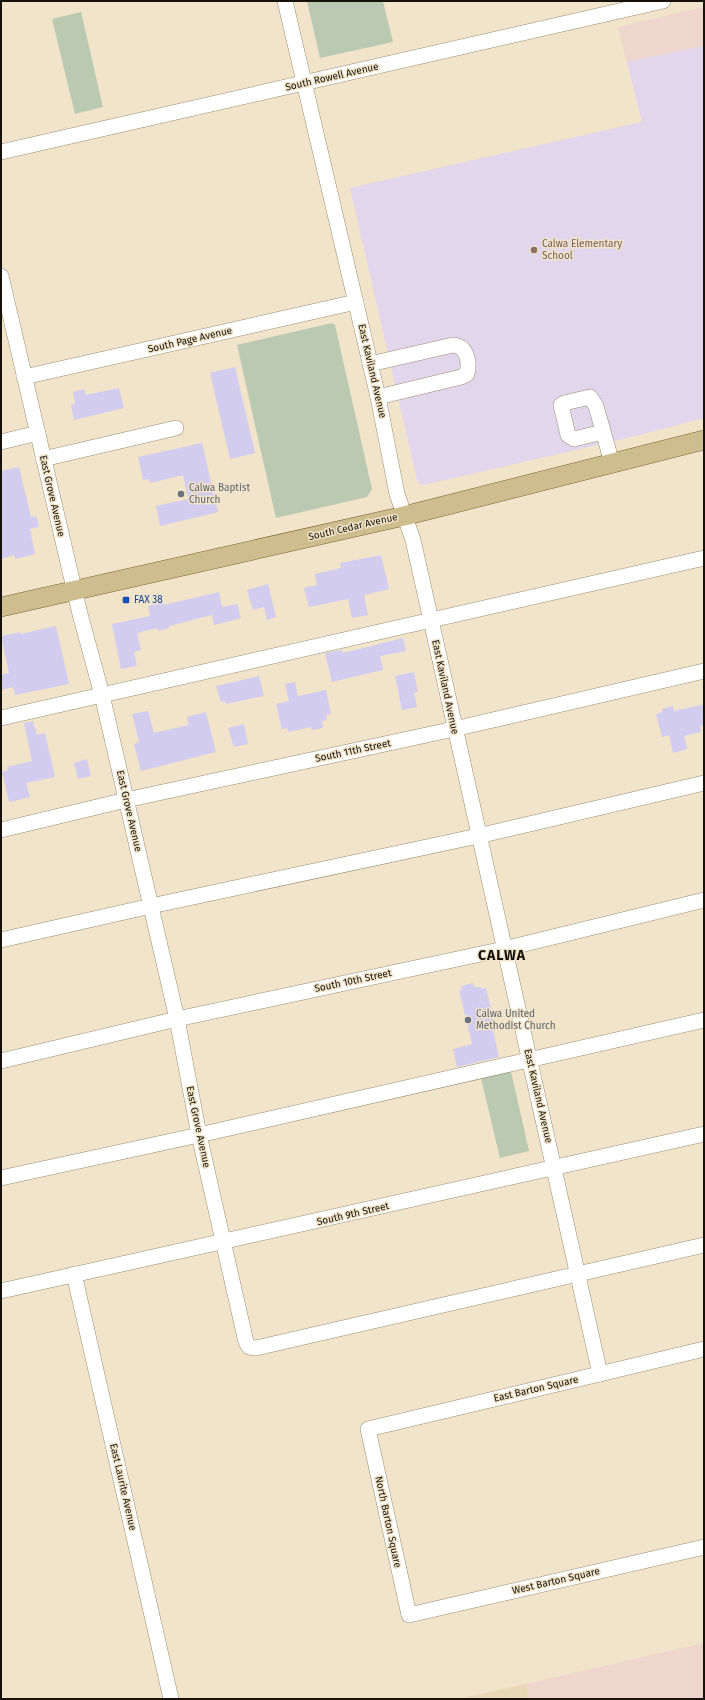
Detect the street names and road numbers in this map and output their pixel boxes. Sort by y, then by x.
street label: South Rowell Avenue [284,60,380,94]
street label: East Kaviland Avenue [355,323,389,419]
street label: South Page Avenue [147,324,233,356]
street label: East Grove Avenue [37,454,67,538]
street label: South Cedar Avenue [307,511,399,543]
street label: East Kaviland Avenue [429,639,461,735]
street label: South 11th Street [314,737,392,765]
street label: East Grove Avenue [114,769,144,853]
street label: South 10th Street [313,967,393,995]
street label: East Kaviland Avenue [521,1048,555,1144]
street label: East Grove Avenue [183,1085,213,1169]
street label: South 9th Street [316,1200,391,1228]
street label: East Barton Square [493,1373,579,1405]
street label: East Laurite Avenue [107,1442,139,1532]
street label: North Barton Square [372,1475,404,1569]
street label: West Barton Square [511,1565,601,1597]

